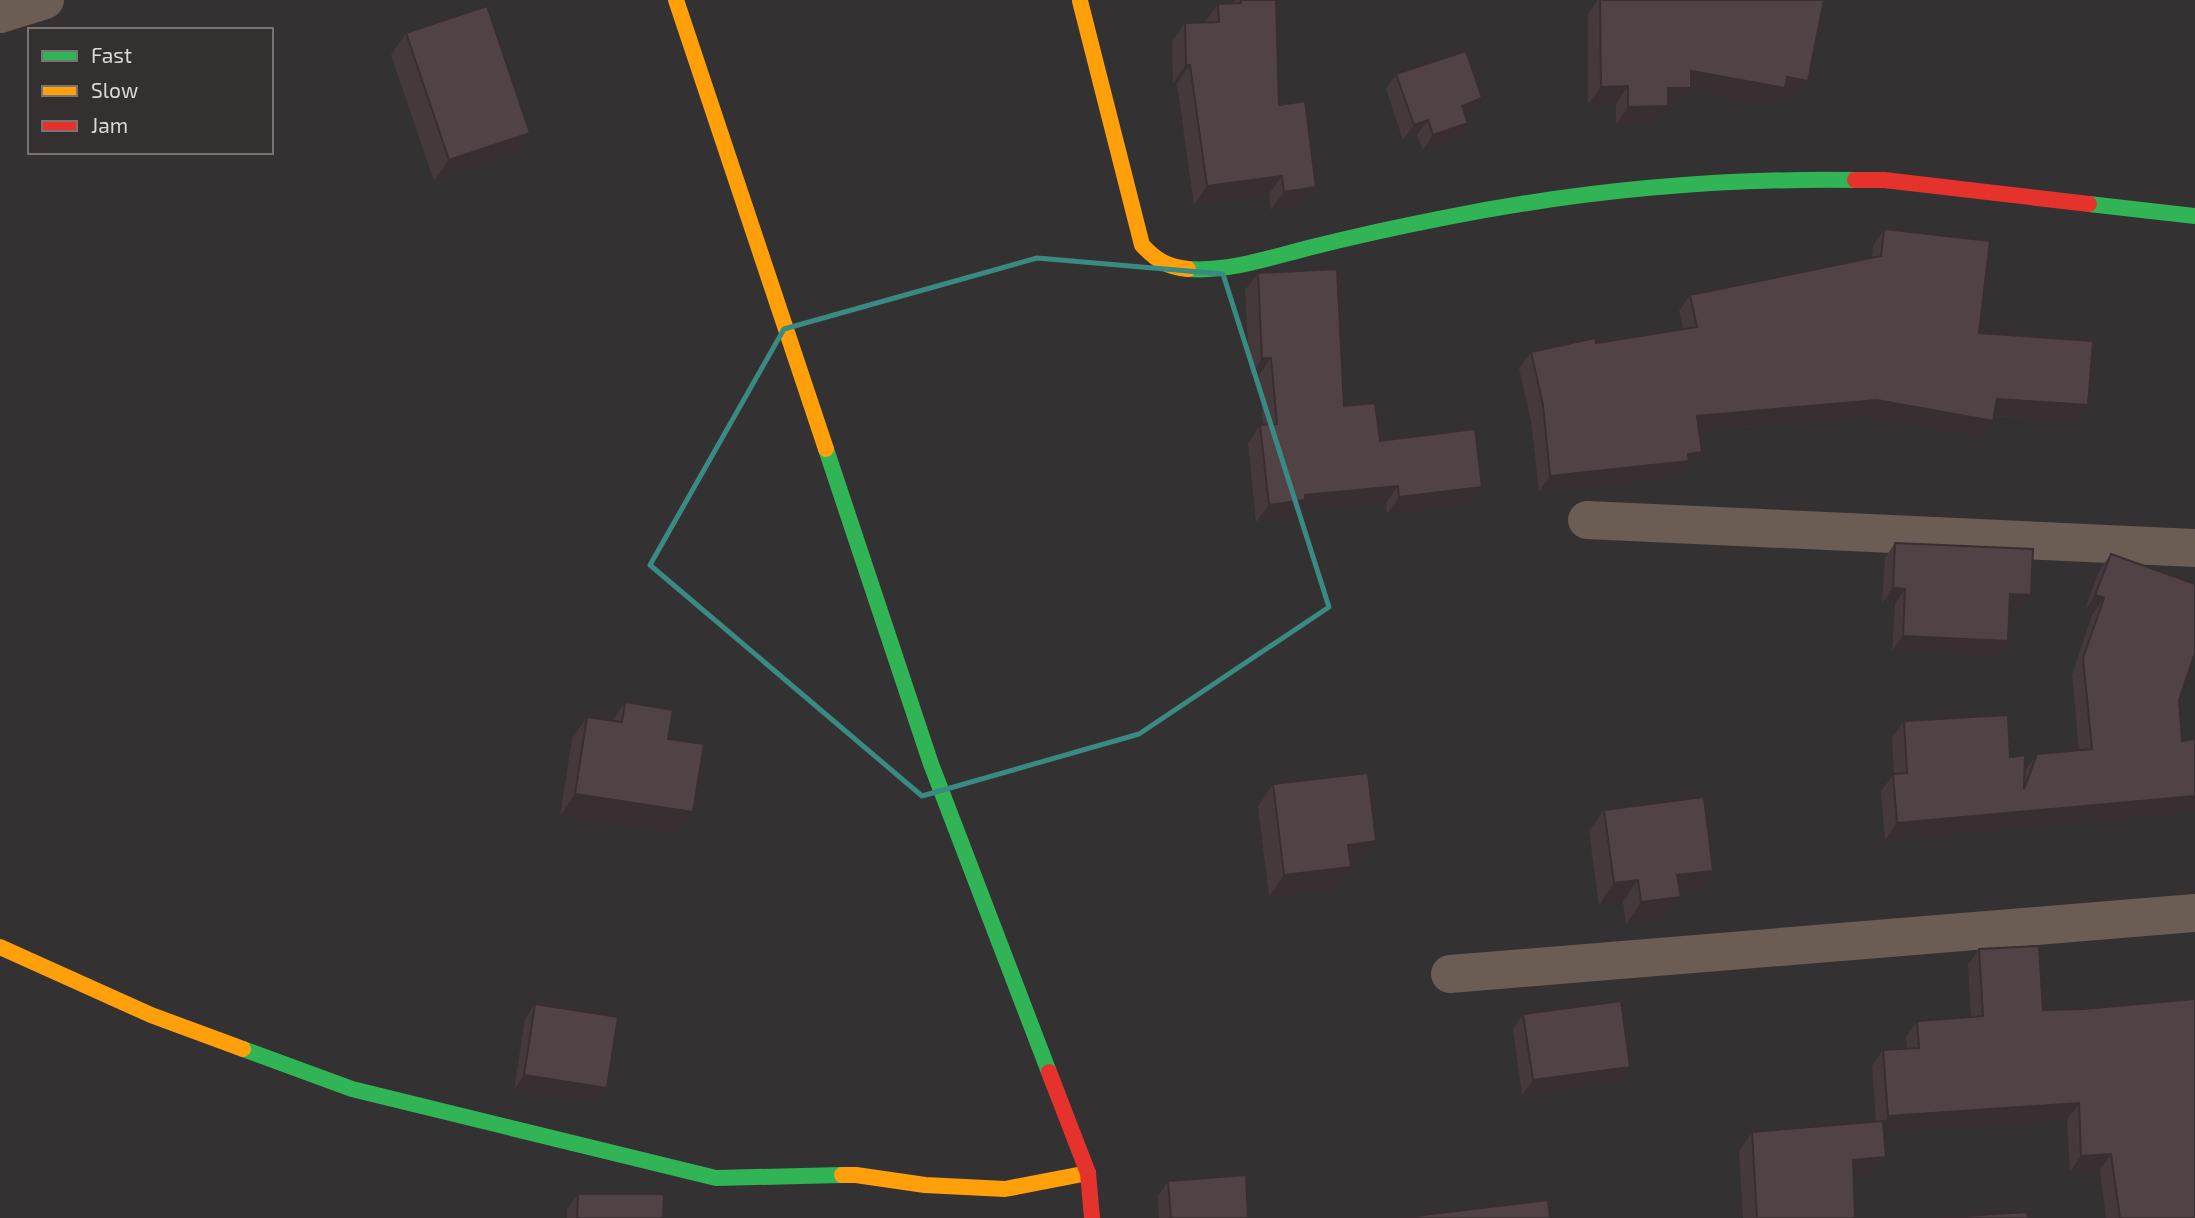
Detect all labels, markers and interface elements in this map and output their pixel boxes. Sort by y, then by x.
legend [28,28,273,154]
text: Fast [91,42,132,67]
text: Slow [91,77,138,102]
text: Jam [91,112,128,137]

